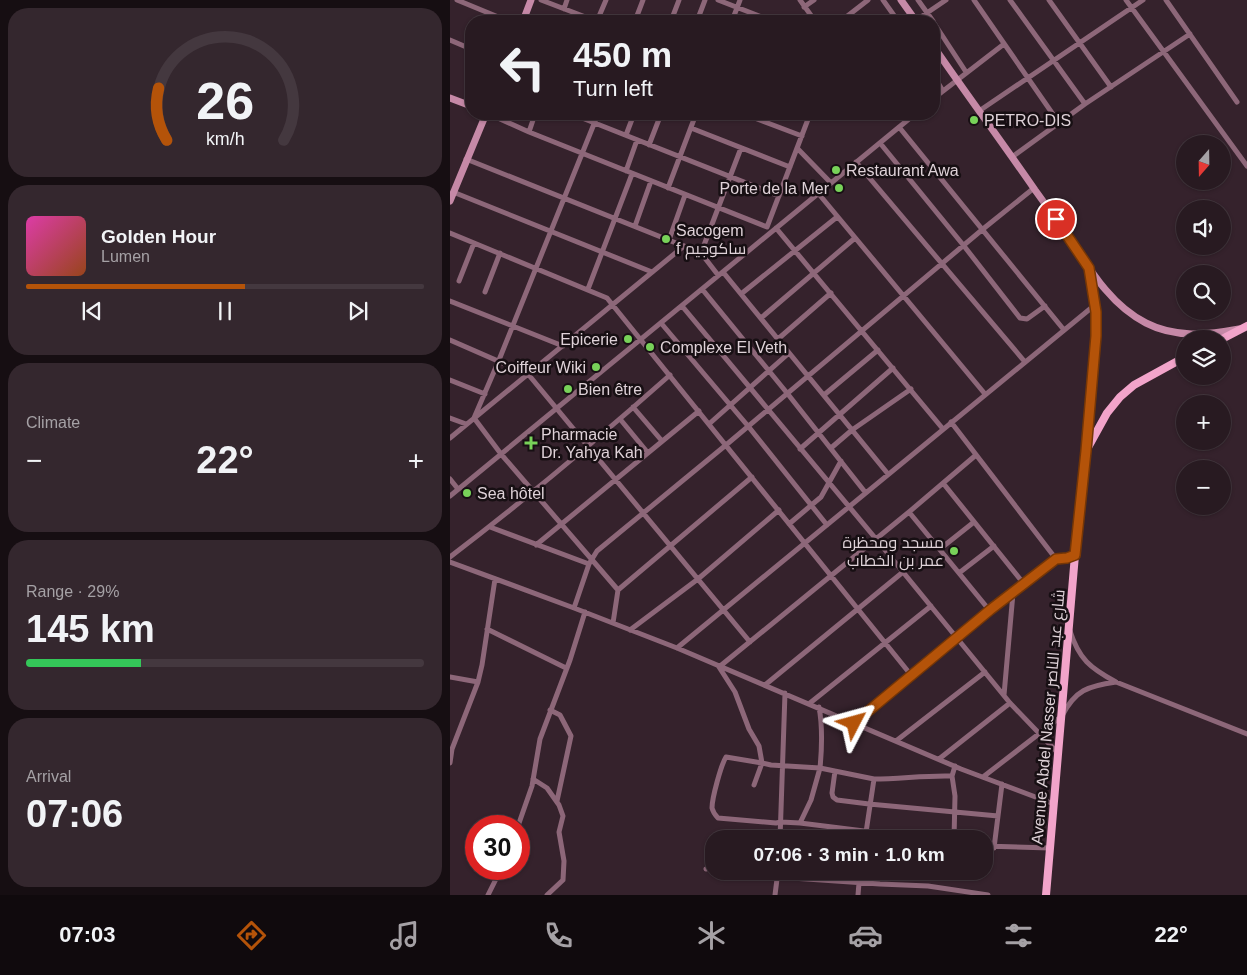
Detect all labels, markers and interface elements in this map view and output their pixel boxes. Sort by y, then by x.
icon: left [490,35,555,100]
text: 450 m [573,35,672,74]
text: 26 [196,72,254,130]
text: Turn left [573,76,653,101]
place label: PETRO-DIS [984,112,1071,129]
marker: PETRO-DIS [968,114,980,126]
text: km/h [206,129,244,149]
north arrow [1176,135,1231,190]
map controls [1176,135,1231,515]
place label: Restaurant Awa [846,162,959,179]
marker: Restaurant Awa [830,164,842,176]
place label: Porte de la Mer [720,180,830,197]
marker: Porte de la Mer [833,182,845,194]
pin [1035,198,1077,240]
button: sound [1176,200,1231,255]
icon: arrive [1042,205,1070,233]
place label: Sacogem f ساكوجيم [676,222,746,260]
text: Golden Hour [101,226,216,247]
marker: Sacogem f ساكوجيم [660,233,672,245]
text: Lumen [101,248,150,265]
button: search [1176,265,1231,320]
icon: previous [78,297,106,325]
icon: pause [211,297,239,325]
icon: next [344,297,372,325]
button: layers [1176,330,1231,385]
place label: Epicerie [560,331,618,348]
marker: Epicerie [622,333,634,345]
place label: Complexe El Veth [660,339,787,356]
marker: Complexe El Veth [644,341,656,353]
place label: Coiffeur Wiki [496,359,586,376]
marker: Coiffeur Wiki [590,361,602,373]
place label: Bien être [578,381,642,398]
marker: Bien être [562,383,574,395]
button: + [1176,395,1231,450]
text: Climate [26,414,80,431]
place label: Pharmacie Dr. Yahya Kah [541,426,643,461]
marker: Pharmacie Dr. Yahya Kah [525,437,537,449]
text: 22° [196,439,254,481]
text: − [26,445,42,476]
text: + [408,445,424,476]
button: − [1176,460,1231,515]
place label: Sea hôtel [477,485,545,502]
marker: Sea hôtel [461,487,473,499]
place label: مسجد ومحظرة عمر بن الخطاب [843,534,944,571]
marker: مسجد ومحظرة عمر بن الخطاب [948,545,960,557]
text: Range · 29% [26,583,119,600]
street label: Avenue Abdel Nasser شارع عبد الناصر [1028,589,1071,846]
text: 145 km [26,608,155,650]
position arrow [827,696,879,748]
text: Arrival [26,768,71,785]
text: 07:06 [26,793,123,835]
speed limit sign: 30 [465,815,530,880]
text: 07:06 · 3 min · 1.0 km [753,844,945,865]
icon: directions [234,918,269,953]
icon: music [387,918,422,953]
icon: phone [541,918,576,953]
icon: climate [694,918,729,953]
icon: car [848,918,883,953]
icon: filters [1001,918,1036,953]
text: 07:03 [59,922,115,947]
text: 22° [1154,922,1188,947]

